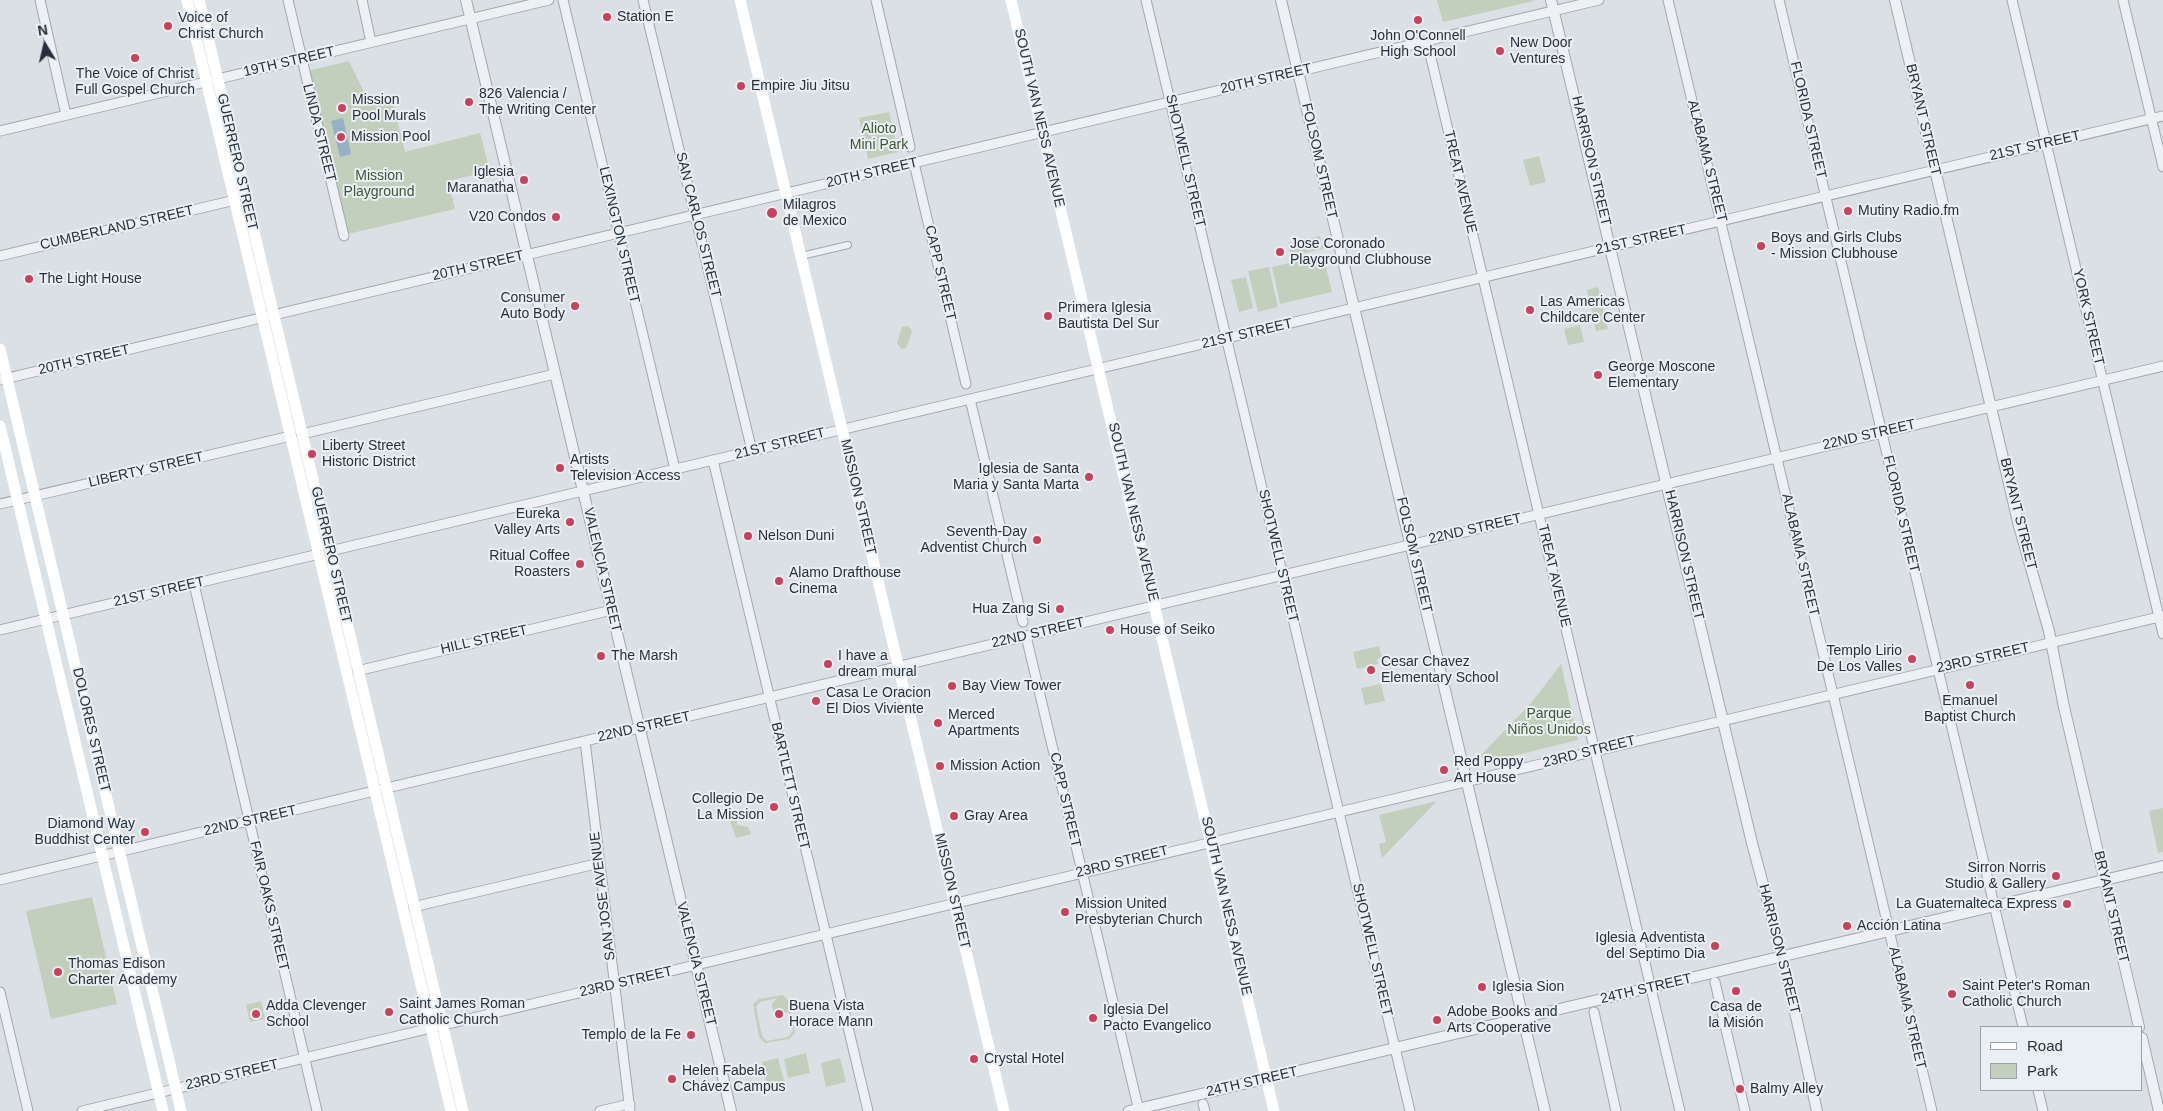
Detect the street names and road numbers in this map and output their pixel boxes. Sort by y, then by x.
street label: SOUTH VAN NESS AVENUE [1010,27,1068,209]
street label: 19TH STREET [242,43,336,81]
street label: 20TH STREET [1219,60,1313,98]
street label: FLORIDA STREET [1786,60,1830,180]
street label: BRYANT STREET [1902,62,1944,178]
street label: LINDA STREET [299,82,339,184]
street label: GUERRERO STREET [213,92,261,232]
street label: SHOTWELL STREET [1162,93,1208,229]
street label: HARRISON STREET [1568,94,1614,228]
street label: ALABAMA STREET [1684,98,1730,224]
street label: FOLSOM STREET [1298,102,1340,220]
street label: 21ST STREET [1988,127,2082,165]
street label: TREAT AVENUE [1440,129,1480,235]
street label: SAN CARLOS STREET [672,151,724,299]
street label: 20TH STREET [825,154,919,192]
street label: LEXINGTON STREET [595,165,643,305]
street label: CUMBERLAND STREET [39,202,195,254]
street label: 21ST STREET [1594,221,1688,259]
street label: CAPP STREET [921,224,959,322]
street label: 20TH STREET [431,247,525,285]
street label: YORK STREET [2069,267,2107,367]
street label: 21ST STREET [1200,315,1294,353]
street label: 20TH STREET [37,341,131,379]
street label: 22ND STREET [1821,416,1917,454]
street label: SOUTH VAN NESS AVENUE [1104,421,1162,603]
street label: 21ST STREET [733,425,827,463]
street label: MISSION STREET [837,438,879,556]
street label: LIBERTY STREET [87,449,205,491]
street label: FLORIDA STREET [1879,454,1923,574]
street label: BRYANT STREET [1996,456,2040,572]
street label: GUERRERO STREET [307,485,355,625]
street label: SHOTWELL STREET [1255,488,1301,624]
street label: HARRISON STREET [1661,488,1707,622]
street label: ALABAMA STREET [1778,492,1822,618]
street label: FOLSOM STREET [1393,496,1435,614]
street label: VALENCIA STREET [579,506,625,634]
street label: 22ND STREET [1427,510,1523,548]
street label: TREAT AVENUE [1534,523,1574,629]
street label: 21ST STREET [112,573,206,611]
street label: 22ND STREET [990,614,1086,652]
street label: HILL STREET [439,622,529,658]
street label: 23RD STREET [1935,639,2031,677]
street label: DOLORES STREET [68,666,114,794]
street label: 22ND STREET [596,708,692,746]
street label: BARTLETT STREET [767,721,813,851]
street label: 23RD STREET [1541,732,1637,772]
street label: CAPP STREET [1046,751,1084,849]
street label: 22ND STREET [202,802,298,840]
street label: SOUTH VAN NESS AVENUE [1197,815,1255,997]
street label: SAN JOSE AVENUE [587,831,619,961]
street label: MISSION STREET [931,832,973,950]
street label: FAIR OAKS STREET [246,839,292,973]
street label: 23RD STREET [1074,842,1170,882]
street label: BRYANT STREET [2090,849,2132,965]
street label: SHOTWELL STREET [1349,882,1395,1018]
street label: HARRISON STREET [1755,882,1803,1016]
street label: VALENCIA STREET [672,900,720,1028]
street label: ALABAMA STREET [1885,945,1929,1071]
street label: 23RD STREET [578,963,674,1001]
street label: 24TH STREET [1599,970,1693,1008]
street label: 23RD STREET [184,1056,280,1094]
street label: 24TH STREET [1205,1063,1299,1101]

